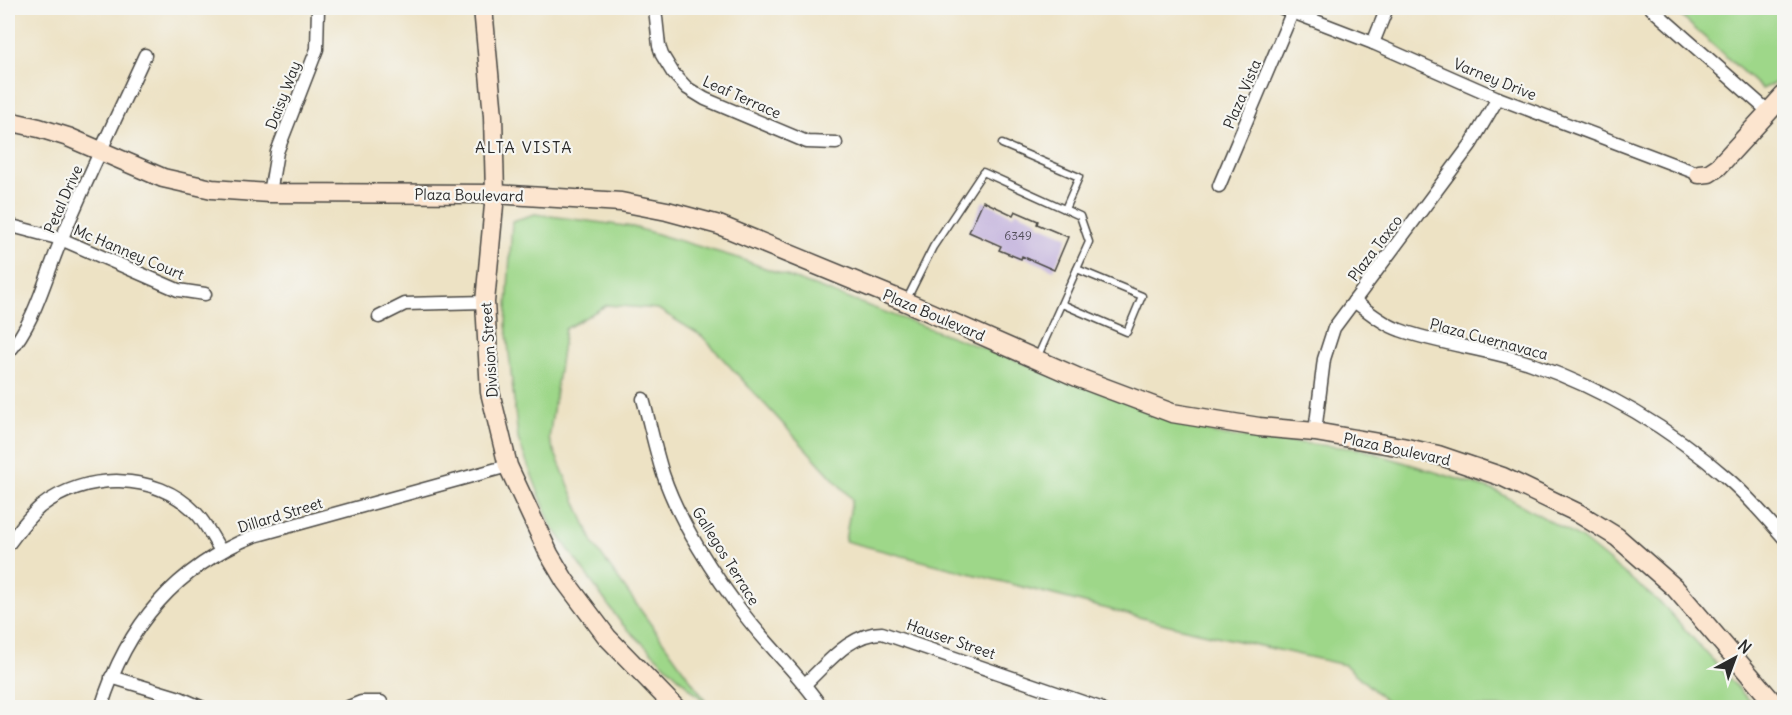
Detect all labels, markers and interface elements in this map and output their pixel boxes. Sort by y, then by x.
street label: Varney Drive [1451,54,1539,104]
street label: Plaza Vista [1219,56,1265,131]
street label: Daisy Way [261,58,305,132]
street label: Leaf Terrace [700,71,784,123]
district label: ALTA VISTA [475,137,573,157]
street label: Petal Drive [40,162,86,236]
street label: Plaza Boulevard [414,185,524,205]
street label: Plaza Taxco [1344,211,1406,285]
street label: Mc Hanney Court [71,220,187,284]
house number: 6349 [1004,228,1032,243]
street label: Plaza Boulevard [880,285,988,345]
street label: Division Street [476,302,502,398]
street label: Plaza Cuernavaca [1428,314,1551,364]
street label: Plaza Boulevard [1342,428,1453,470]
street label: Dillard Street [235,493,325,537]
street label: Gallegos Terrace [688,503,764,609]
street label: Hauser Street [904,615,998,663]
north arrow [1705,628,1765,688]
text: N [1734,636,1756,658]

